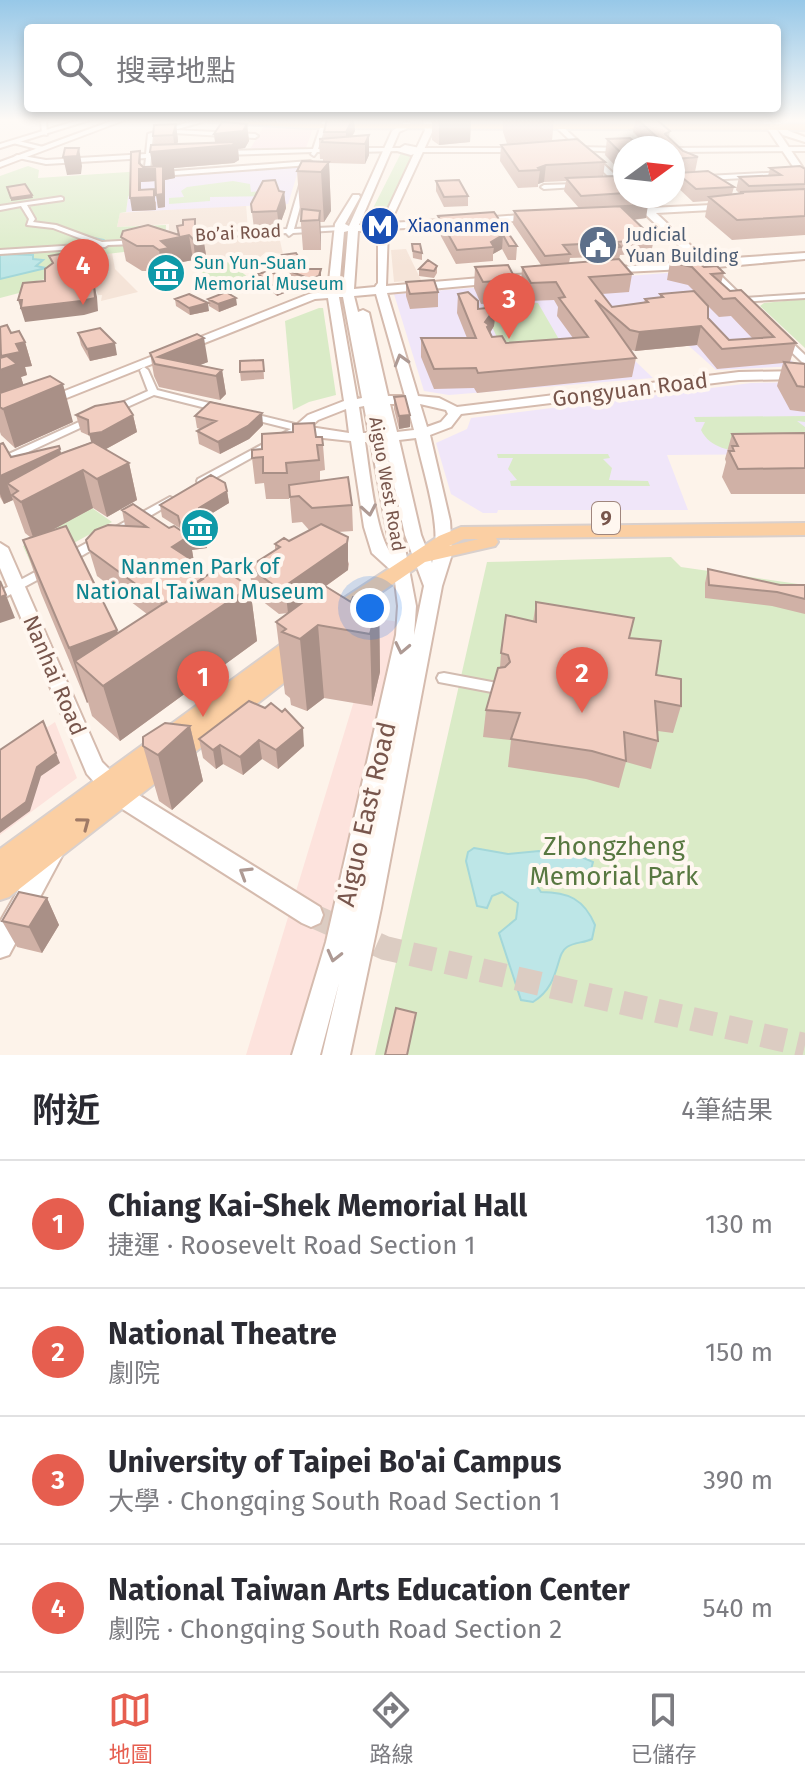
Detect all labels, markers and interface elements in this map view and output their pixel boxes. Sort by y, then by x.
search box [24,24,781,112]
icon: search [52,46,96,90]
text: 搜尋地點 [116,53,236,89]
north arrow [613,136,685,208]
metro station icon: Xiaonanmen [359,205,401,247]
place label: Xiaonanmen [408,215,510,237]
street label: Bo’ai Road [194,220,282,246]
public building icon: Judicial Yuan Building [577,224,619,266]
place label: Judicial Yuan Building [626,224,739,267]
pin: 4 [57,239,109,305]
museum icon: Sun Yun-Suan Memorial Museum [145,252,187,294]
place label: Sun Yun-Suan Memorial Museum [194,252,344,295]
pin: 3 [483,273,535,339]
one-way arrow [394,354,410,368]
street label: Gongyuan Road [551,367,709,412]
street label: Aiguo West Road [364,415,410,553]
road number: 9 [592,502,620,534]
one-way arrow [359,503,376,516]
museum icon: Nanmen Park of National Taiwan Museum [179,507,221,549]
place label: Nanmen Park of National Taiwan Museum [75,553,325,605]
your location [350,588,390,628]
street label: Nanhai Road [17,611,92,739]
one-way arrow [394,641,411,654]
pin: 2 [556,647,608,713]
pin: 1 [177,651,229,717]
street label: Aiguo East Road [330,719,403,909]
one-way arrow [75,819,90,833]
park label: Zhongzheng Memorial Park [530,831,699,892]
one-way arrow [239,868,254,883]
one-way arrow [327,949,344,963]
text: 附近 [32,1090,100,1131]
text: 4筆結果 [681,1095,773,1126]
text: Chiang Kai-Shek Memorial Hall [108,1188,527,1224]
text: 1 [52,1209,64,1240]
text: 130 m [705,1209,773,1240]
text: 捷運 · Roosevelt Road Section 1 [108,1230,476,1261]
text: National Theatre [108,1316,337,1352]
text: 2 [51,1337,65,1368]
text: 150 m [705,1337,773,1368]
text: 劇院 [108,1358,160,1389]
text: University of Taipei Bo'ai Campus [108,1444,561,1480]
text: 3 [51,1465,65,1496]
text: 390 m [703,1465,773,1496]
text: 大學 · Chongqing South Road Section 1 [108,1486,561,1517]
text: National Taiwan Arts Education Center [108,1572,630,1608]
text: 4 [51,1593,65,1624]
text: 540 m [702,1593,773,1624]
text: 劇院 · Chongqing South Road Section 2 [108,1614,562,1645]
tab: 地圖 [108,1688,153,1768]
tab: 路線 [369,1688,414,1768]
tab: 已儲存 [630,1688,697,1768]

